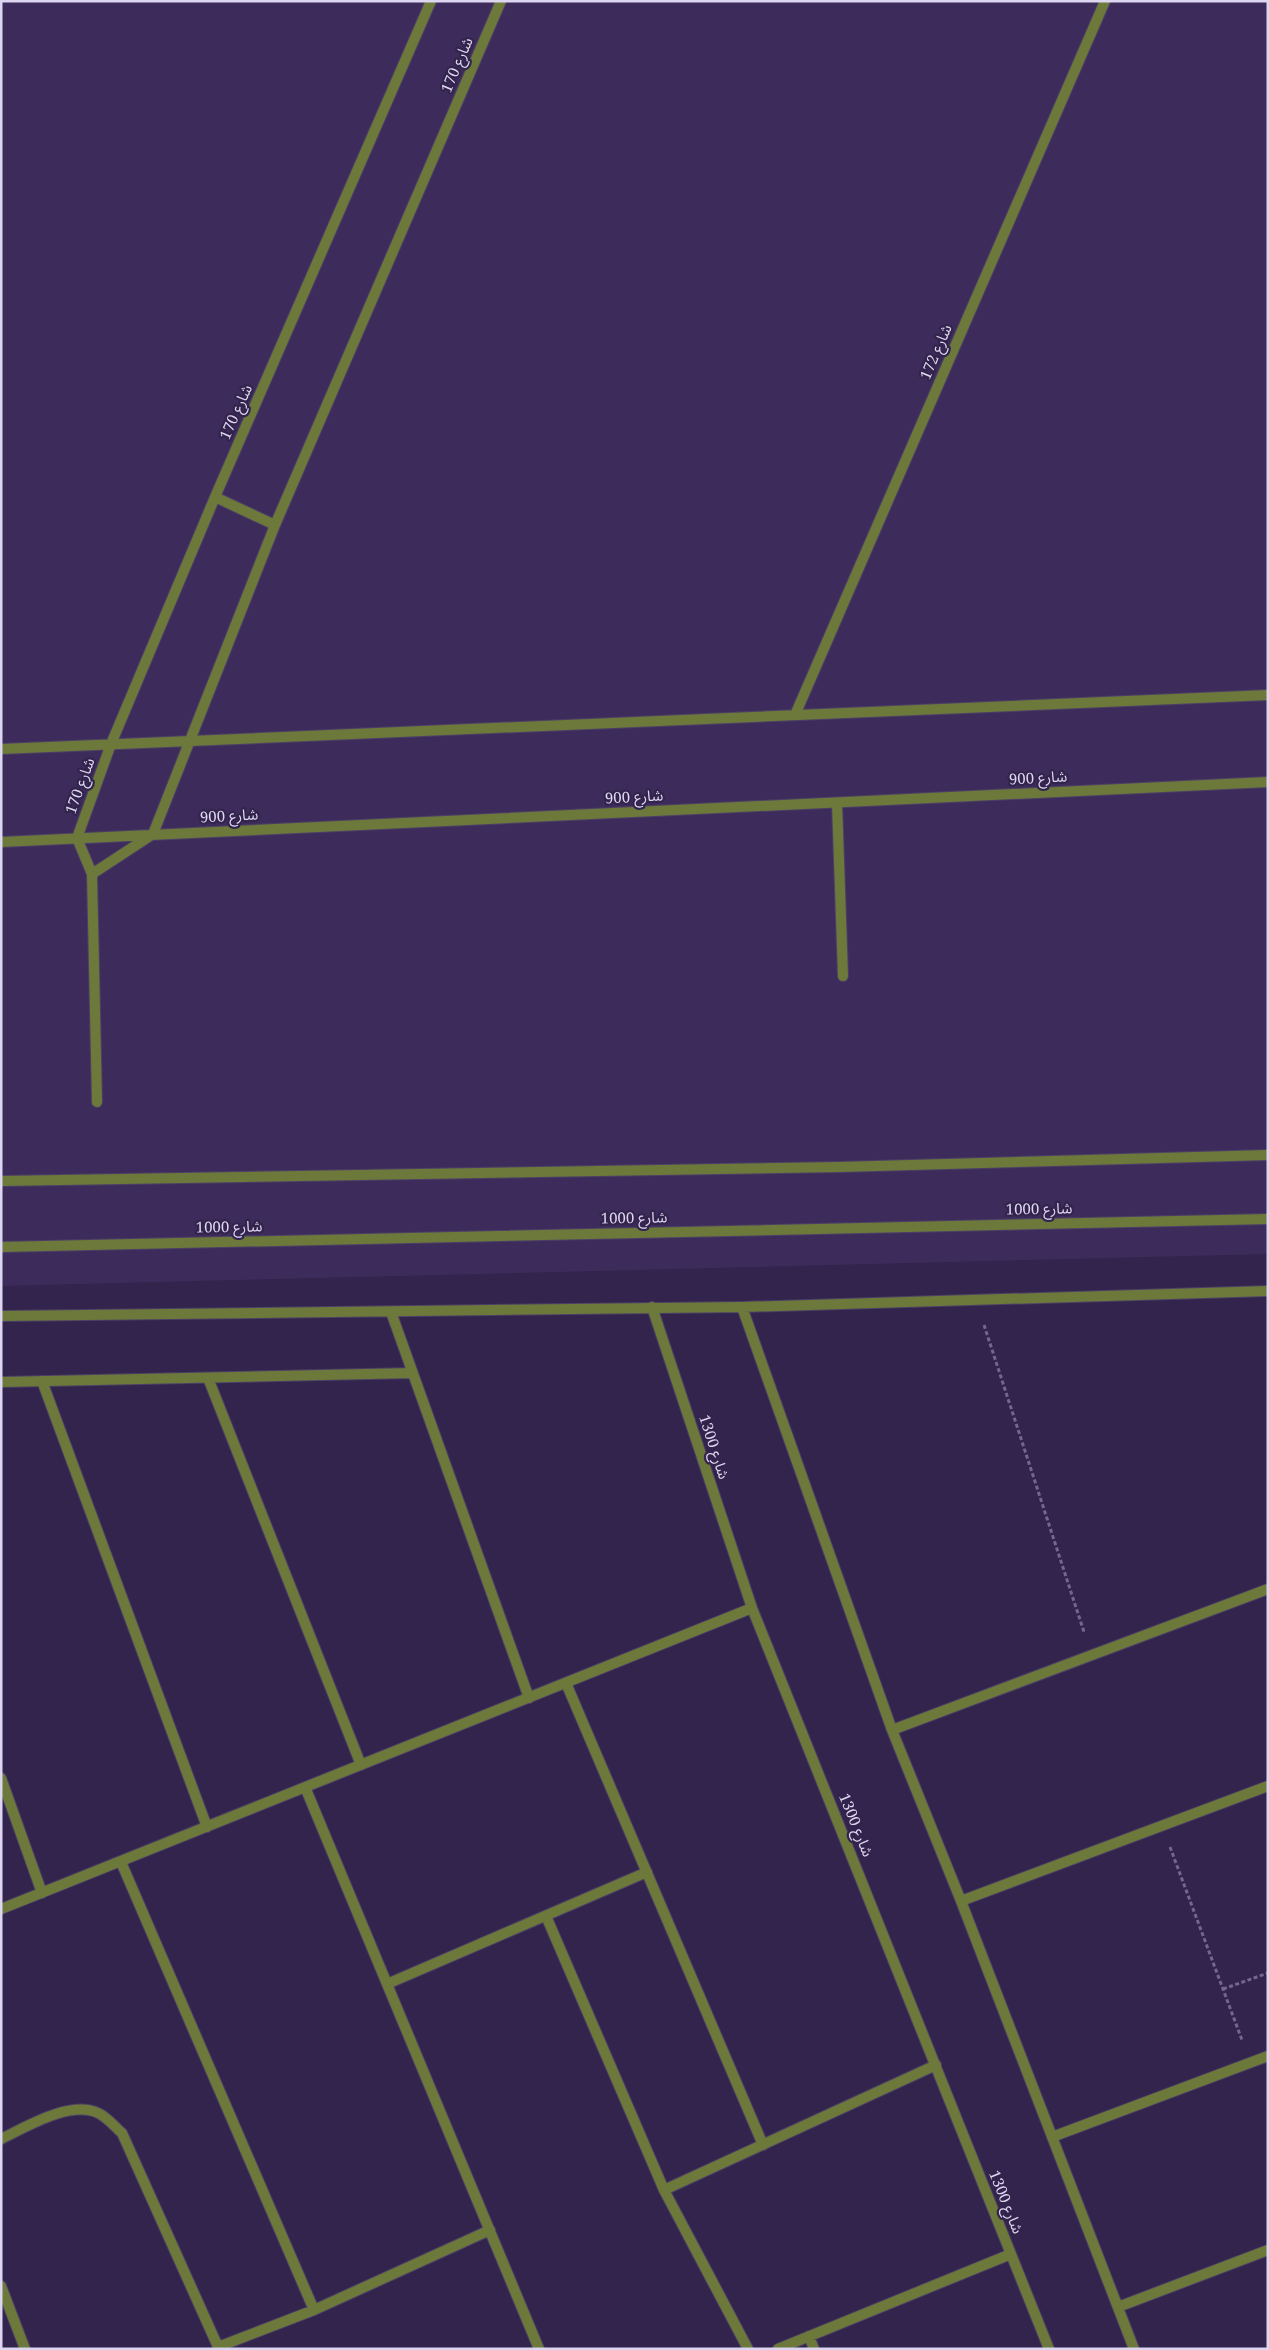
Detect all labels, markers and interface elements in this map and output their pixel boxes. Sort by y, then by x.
street label: شارع 170 [435,34,480,97]
street label: شارع 172 [914,321,959,384]
street label: شارع 170 [214,381,259,444]
street label: شارع 170 [60,755,101,817]
street label: شارع 900 [1008,765,1068,792]
street label: شارع 900 [604,784,664,811]
street label: شارع 900 [199,803,259,830]
street label: شارع 1000 [1005,1197,1073,1222]
street label: شارع 1000 [600,1206,668,1231]
street label: شارع 1000 [195,1215,263,1240]
street label: شارع 1300 [692,1412,735,1483]
street label: شارع 1300 [832,1790,879,1861]
street label: شارع 1300 [982,2167,1029,2238]

